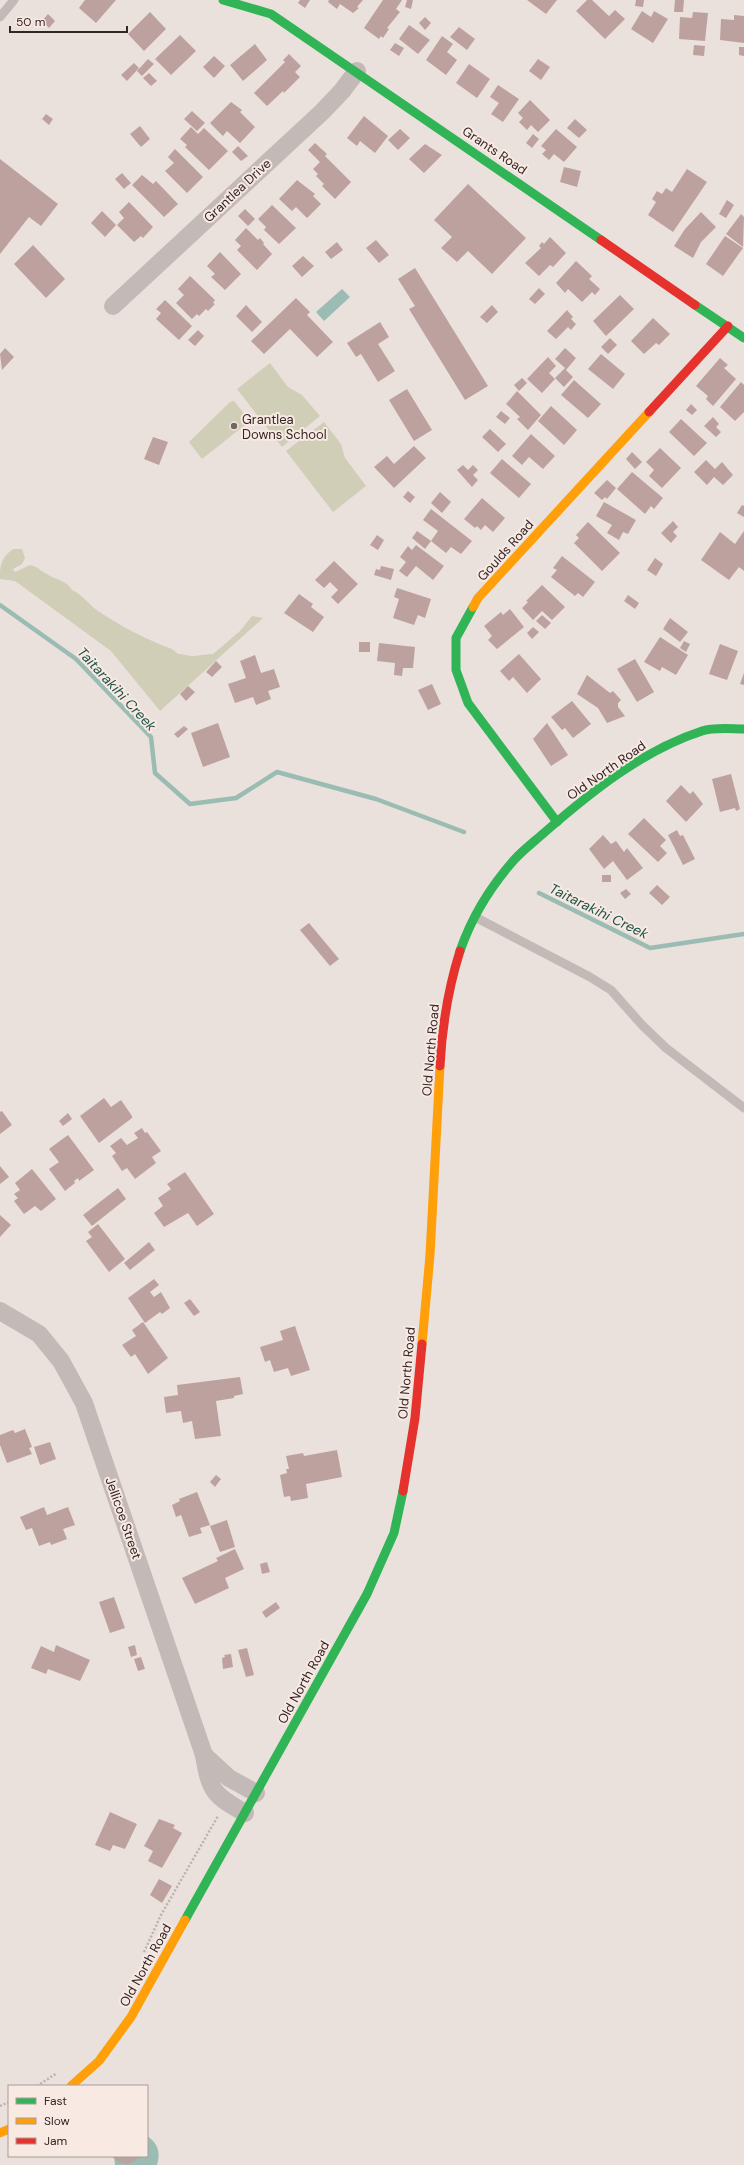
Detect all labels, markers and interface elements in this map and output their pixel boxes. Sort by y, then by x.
scale bar [10,8,127,34]
text: 50 m [16,14,45,30]
street label: Grants Road [459,123,530,178]
street label: Grantlea Drive [200,155,275,226]
place label: Grantlea Downs School [242,411,327,443]
marker: Grantlea Downs School [229,421,239,431]
street label: Goulds Road [474,516,537,584]
water label: Taitarakihi Creek [74,643,161,735]
street label: Old North Road [564,737,649,804]
water label: Taitarakihi Creek [546,879,652,943]
street label: Old North Road [418,1003,443,1097]
street label: Old North Road [394,1326,419,1420]
street label: Jellicoe Street [102,1475,146,1561]
street label: Old North Road [274,1638,333,1727]
street label: Old North Road [116,1921,175,2010]
legend [8,2085,148,2157]
text: Fast [44,2093,67,2109]
text: Slow [44,2113,70,2129]
text: Jam [44,2133,67,2149]

